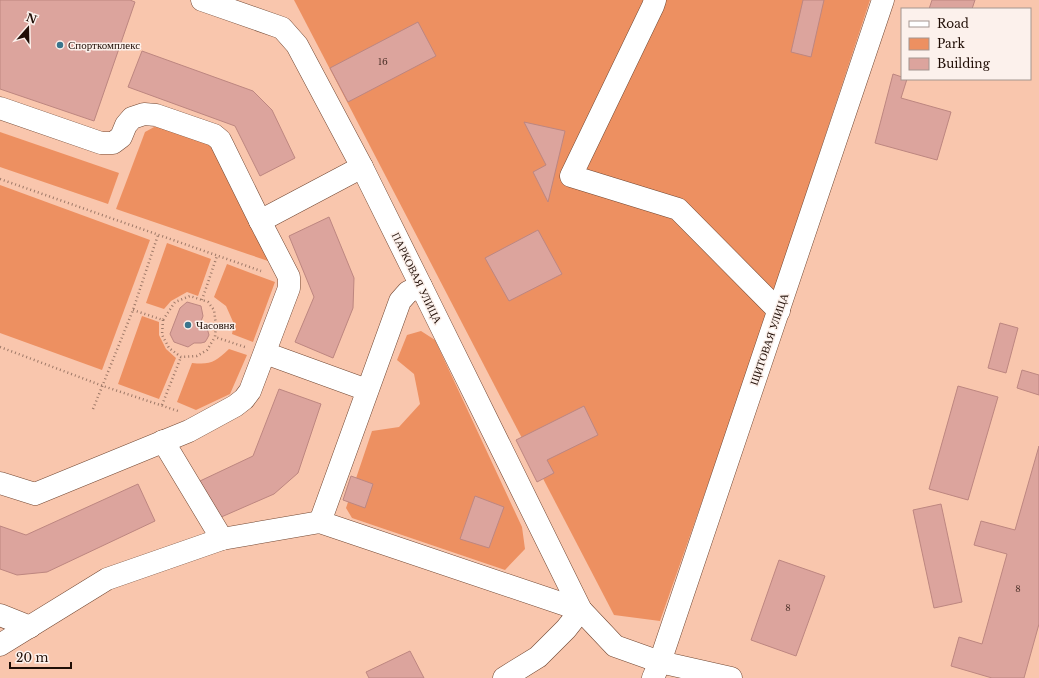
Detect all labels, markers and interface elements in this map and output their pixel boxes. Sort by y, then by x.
north arrow [8,8,48,48]
legend [901,8,1031,80]
text: N [24,10,39,27]
text: Road [937,16,969,31]
text: Park [937,36,965,51]
place label: Спорткомплекс [68,38,140,52]
marker: Спорткомплекс [55,40,65,50]
house number: 16 [378,56,388,67]
text: Building [937,56,991,71]
street label: ПАРКОВАЯ УЛИЦА [389,230,445,326]
street label: ЩИТОВАЯ УЛИЦА [747,291,791,387]
place label: Часовня [196,318,235,332]
marker: Часовня [183,320,193,330]
house number: 8 [1015,583,1021,594]
house number: 8 [785,602,791,613]
scale bar [10,644,71,670]
text: 20 m [16,650,48,665]

